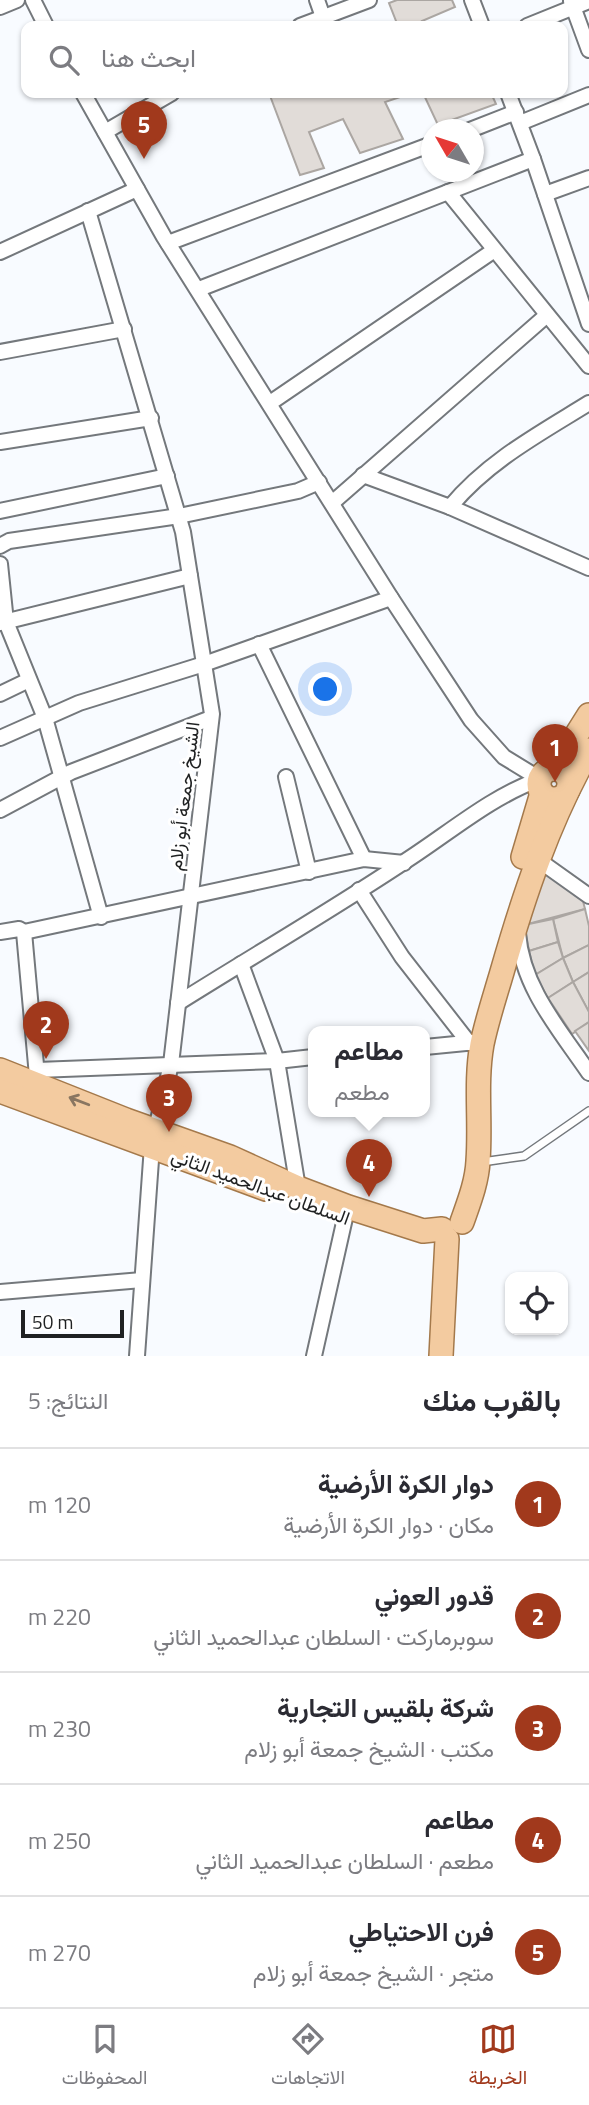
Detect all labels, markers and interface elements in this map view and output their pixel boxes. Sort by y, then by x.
search box [21,21,568,98]
text: ابحث هنا [101,38,196,77]
icon: search [45,41,83,79]
pin: 5 [121,101,167,159]
north arrow [421,119,484,182]
your location [308,672,342,706]
street label: الشيخ جمعة أبو زلام [159,720,207,872]
pin: 1 [532,724,578,782]
pin: 2 [23,1001,69,1059]
popup [308,1026,430,1117]
text: مطاعم [334,1031,404,1070]
pin: 3 [146,1074,192,1132]
text: مطعم [334,1074,390,1109]
one-way arrow [68,1094,90,1107]
pin: 4 [346,1139,392,1197]
street label: السلطان عبدالحميد الثاني [167,1140,354,1234]
map controls [505,1272,568,1335]
button: locate [505,1272,568,1335]
scale bar [21,1307,124,1339]
text: 50 m [32,1307,73,1336]
text: بالقرب منك [423,1377,561,1423]
text: النتائج: 5 [28,1383,108,1418]
text: دوار الكرة الأرضية [318,1464,494,1503]
text: 120 m [28,1487,91,1522]
text: 1 [532,1487,544,1522]
text: مكان · دوار الكرة الأرضية [283,1507,494,1542]
text: قدور العوني [375,1576,494,1615]
text: 220 m [28,1599,91,1634]
text: 2 [532,1599,544,1634]
text: سوبرماركت · السلطان عبدالحميد الثاني [153,1619,494,1654]
text: شركة بلقيس التجارية [277,1688,494,1727]
text: 230 m [28,1711,91,1746]
text: 3 [532,1711,544,1746]
text: مكتب · الشيخ جمعة أبو زلام [244,1731,494,1766]
text: مطاعم [425,1800,494,1839]
text: 250 m [28,1823,91,1858]
text: 4 [532,1823,544,1858]
text: مطعم · السلطان عبدالحميد الثاني [196,1843,494,1878]
text: فرن الاحتياطي [348,1912,494,1951]
text: 270 m [28,1935,91,1970]
text: 5 [532,1935,544,1970]
text: متجر · الشيخ جمعة أبو زلام [253,1955,494,1990]
tab: المحفوظات [62,2020,147,2094]
tab: الاتجاهات [271,2020,345,2094]
tab: الخريطة [468,2020,527,2094]

